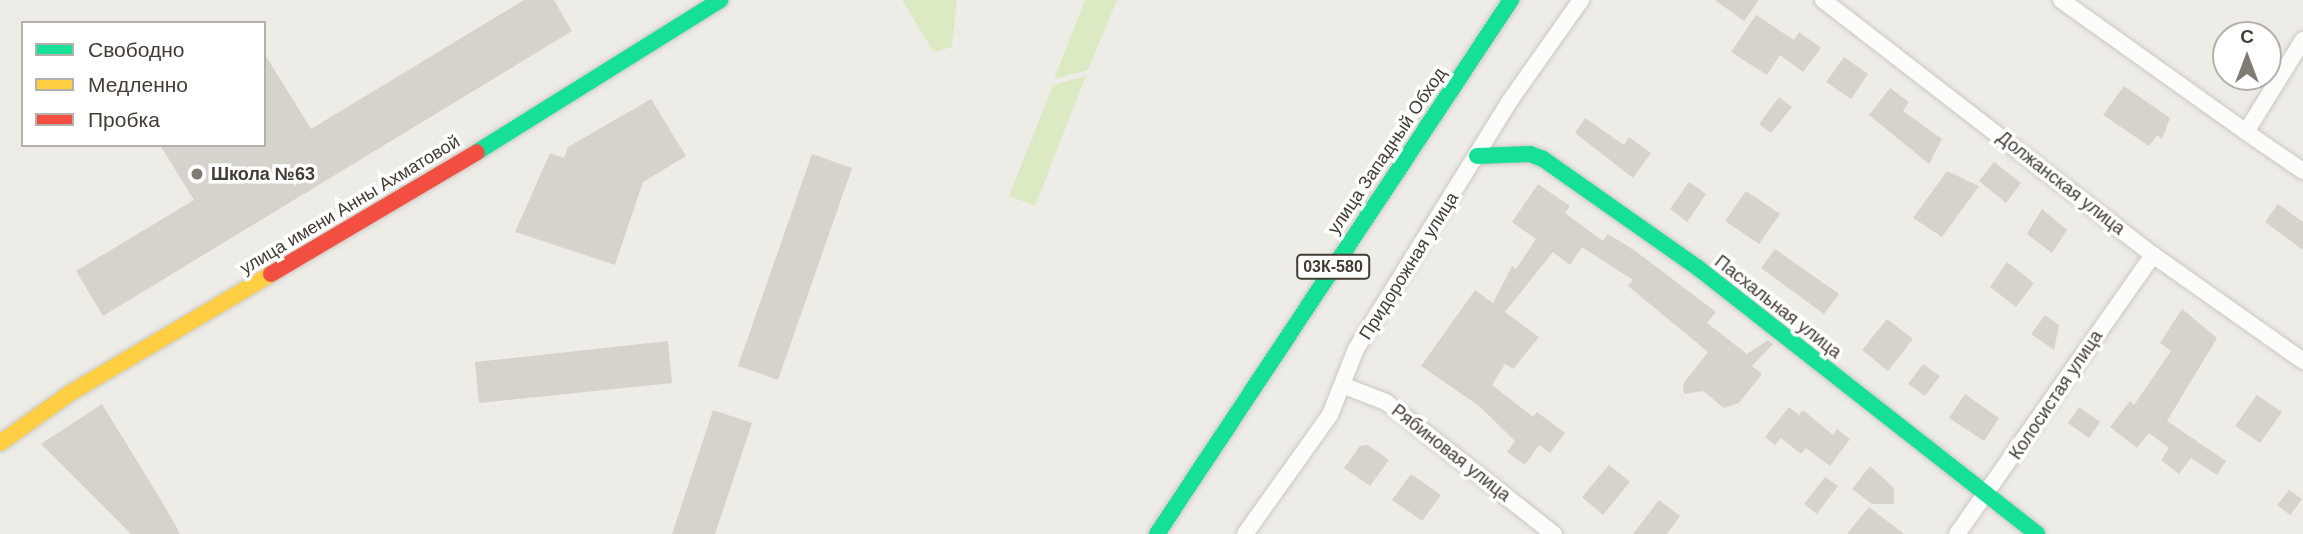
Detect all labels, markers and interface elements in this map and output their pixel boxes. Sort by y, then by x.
legend [21,21,266,147]
north arrow [2212,21,2282,91]
text: С [2240,26,2254,47]
text: Свободно [88,38,185,61]
street label: улица Западный Обход [1323,64,1451,238]
text: Медленно [88,73,188,96]
text: Пробка [88,108,160,131]
street label: Должанская улица [1993,126,2129,240]
street label: улица имени Анны Ахматовой [236,131,464,279]
place label: Школа №63 [211,163,315,185]
marker: Школа №63 [189,166,205,182]
street label: Придорожная улица [1355,188,1463,344]
street label: Пасхальная улица [1710,251,1846,363]
road number: 03К-580 [1294,255,1372,280]
street label: Колосистая улица [2005,326,2107,464]
street label: Рябиновая улица [1387,400,1515,506]

